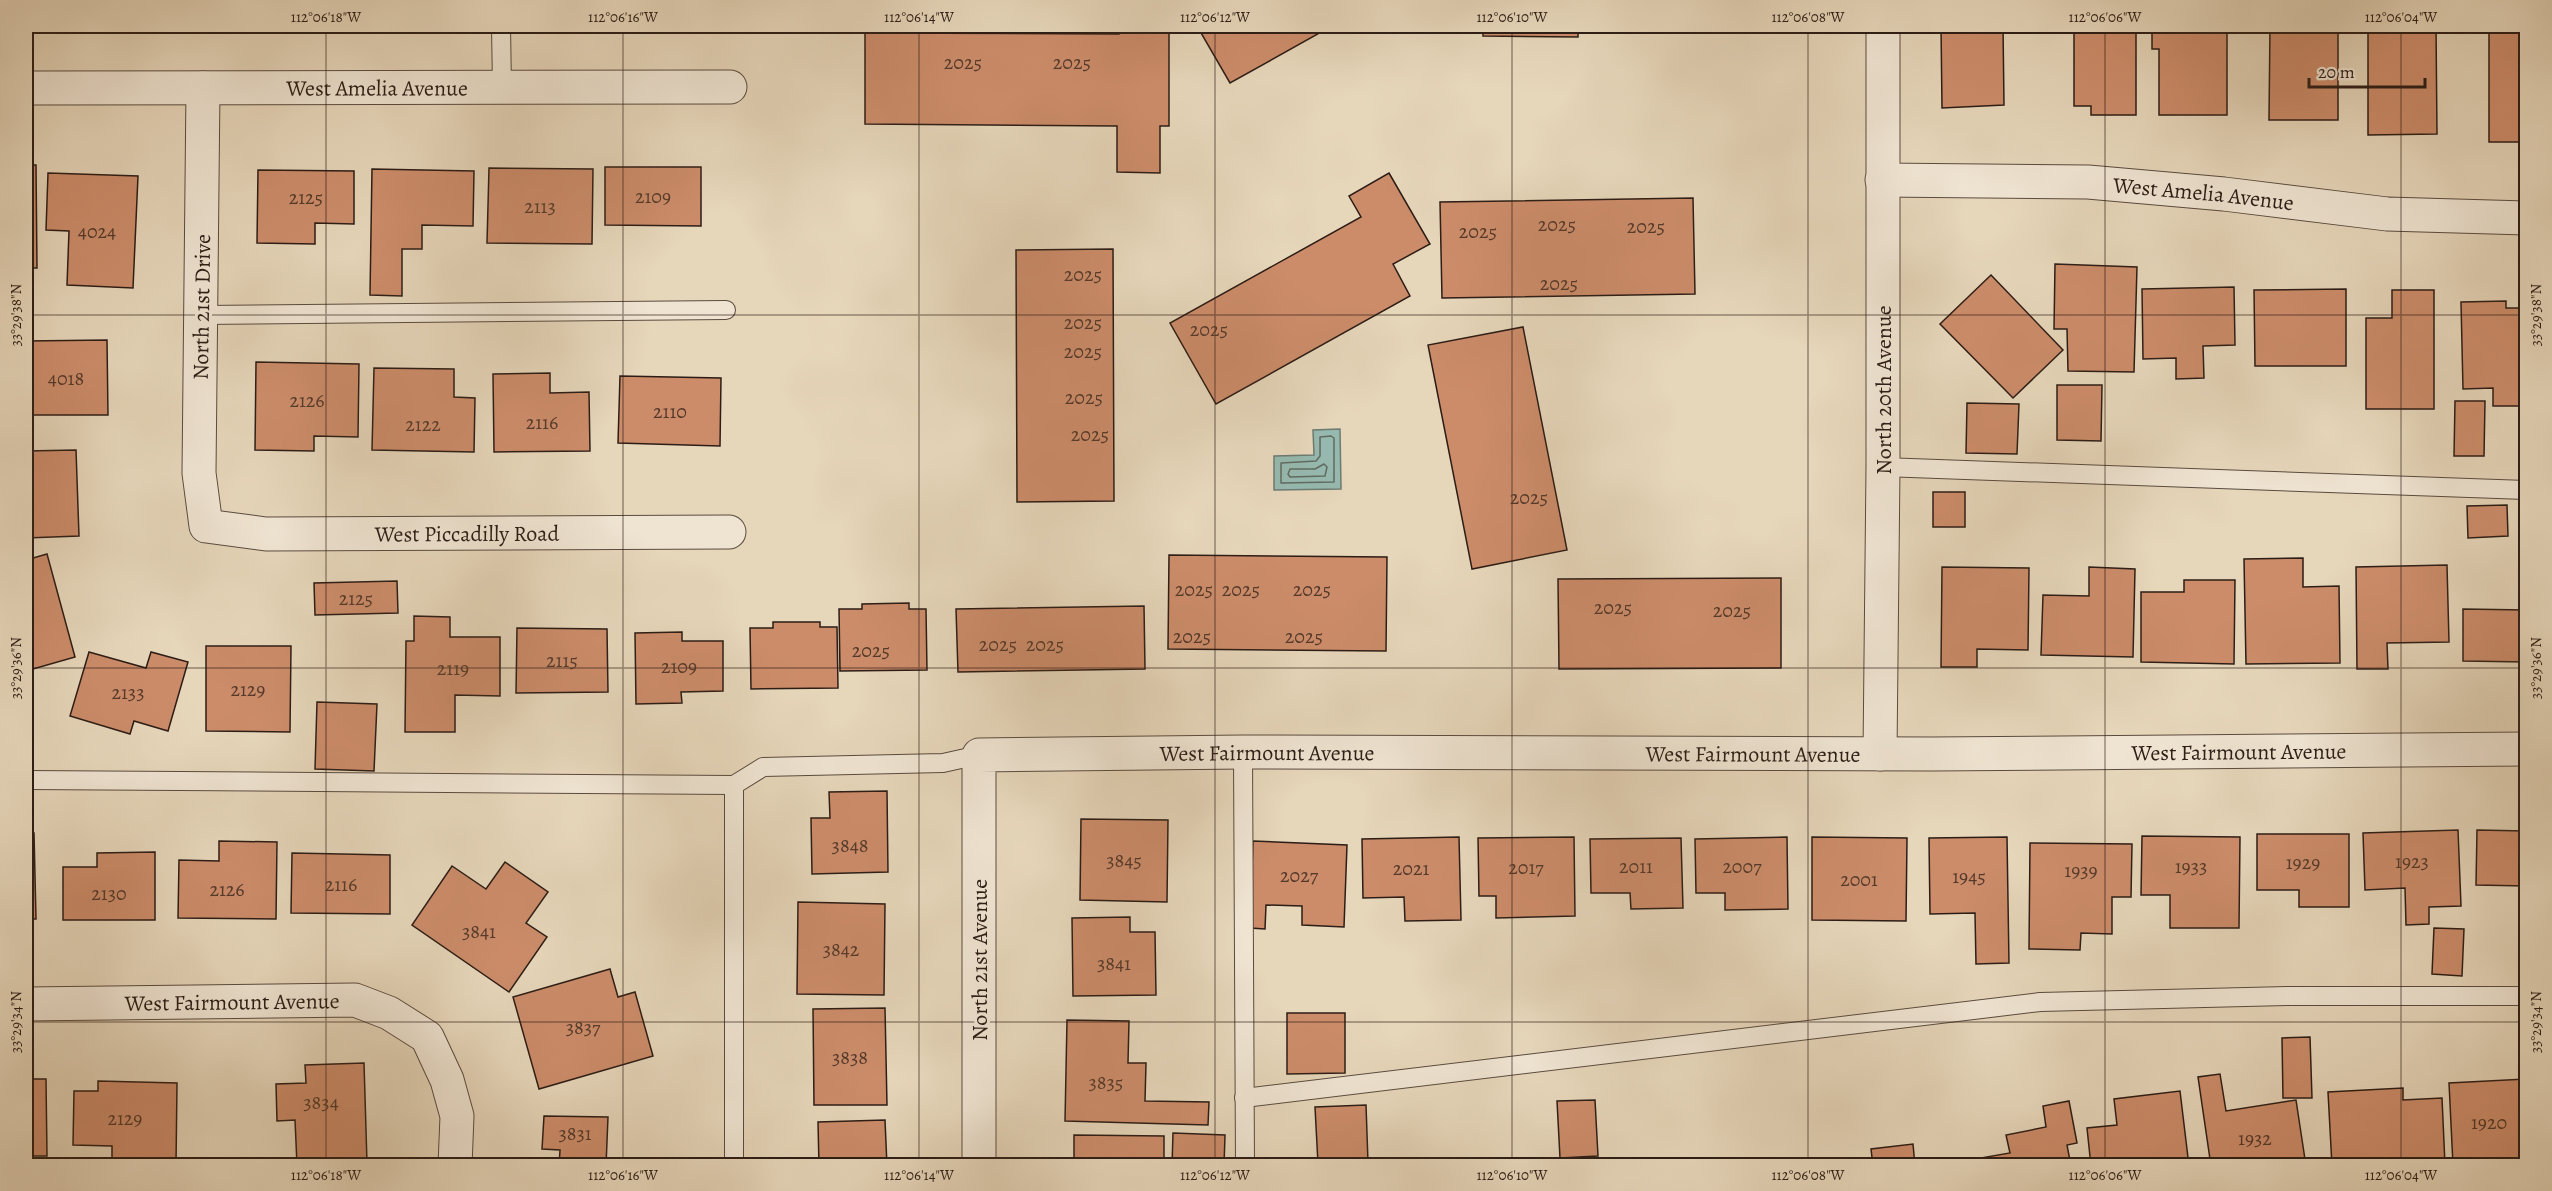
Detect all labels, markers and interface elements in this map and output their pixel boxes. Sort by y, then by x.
text: 112°06'18"W [291,7,361,27]
text: 112°06'16"W [588,7,658,27]
text: 112°06'14"W [884,7,954,27]
text: 112°06'12"W [1180,7,1250,27]
text: 112°06'10"W [1476,7,1548,27]
text: 112°06'08"W [1771,7,1845,27]
text: 112°06'06"W [2069,7,2141,27]
text: 112°06'04"W [2365,7,2437,27]
house number: 2025 [944,49,982,76]
house number: 2025 [1053,49,1091,76]
scale bar [2309,51,2424,89]
text: 20 m [2318,60,2355,84]
street label: West Amelia Avenue [285,73,468,104]
street label: West Amelia Avenue [2111,170,2295,218]
house number: 2109 [635,183,671,210]
house number: 2125 [289,184,323,211]
house number: 2113 [524,193,556,220]
house number: 2025 [1538,211,1576,238]
house number: 2025 [1627,213,1665,240]
house number: 4024 [78,218,116,245]
house number: 2025 [1459,218,1497,245]
street label: North 21st Drive [186,234,218,380]
house number: 2025 [1064,261,1102,288]
house number: 2025 [1540,270,1578,297]
text: 33°29'38"N [6,284,26,346]
text: 33°29'38"N [2526,284,2546,346]
street label: North 20th Avenue [1869,305,1899,475]
house number: 2025 [1064,309,1102,336]
house number: 2025 [1190,316,1228,343]
house number: 2025 [1064,338,1102,365]
house number: 4018 [48,365,84,392]
house number: 2025 [1065,384,1103,411]
house number: 2126 [289,387,325,414]
house number: 2110 [653,398,687,425]
house number: 2116 [526,409,558,436]
house number: 2122 [405,411,441,438]
house number: 2025 [1071,421,1109,448]
house number: 2025 [1510,484,1548,511]
street label: West Piccadilly Road [374,519,559,550]
house number: 2025 [1175,576,1213,603]
house number: 2025 [1222,576,1260,603]
house number: 2025 [1293,576,1331,603]
house number: 2125 [339,585,373,612]
house number: 2025 [1594,594,1632,621]
house number: 2025 [1713,597,1751,624]
house number: 2025 [1173,623,1211,650]
house number: 2025 [1285,623,1323,650]
house number: 2025 [979,631,1017,658]
house number: 2025 [1026,631,1064,658]
text: 33°29'36"N [6,637,26,699]
house number: 2025 [852,637,890,664]
text: 33°29'36"N [2526,637,2546,699]
house number: 2115 [546,647,578,674]
house number: 2109 [661,653,697,680]
house number: 2119 [437,655,469,682]
house number: 2129 [231,676,265,703]
house number: 2133 [112,679,144,706]
street label: West Fairmount Avenue [2130,737,2347,768]
street label: West Fairmount Avenue [1158,738,1374,769]
street label: West Fairmount Avenue [1644,739,1860,770]
house number: 3848 [832,832,868,859]
house number: 3845 [1106,847,1142,874]
house number: 1923 [2395,848,2429,875]
house number: 1929 [2286,849,2320,876]
house number: 2011 [1619,853,1653,880]
house number: 2007 [1722,853,1762,880]
house number: 1933 [2175,853,2207,880]
house number: 2017 [1508,854,1544,881]
house number: 2021 [1393,855,1429,882]
house number: 1939 [2064,857,2098,884]
house number: 2027 [1280,862,1319,889]
house number: 1945 [1952,863,1986,890]
house number: 2001 [1840,866,1878,893]
house number: 2116 [325,871,357,898]
house number: 2126 [209,876,245,903]
street label: North 21st Avenue [965,879,995,1041]
house number: 2130 [91,880,127,907]
house number: 3841 [462,918,496,945]
house number: 3842 [823,936,860,963]
house number: 3841 [1097,950,1131,977]
street label: West Fairmount Avenue [123,986,340,1019]
text: 33°29'34"N [6,991,26,1053]
text: 33°29'34"N [2526,991,2546,1053]
house number: 3837 [566,1014,601,1041]
house number: 3838 [832,1044,868,1071]
house number: 3835 [1089,1069,1123,1096]
house number: 3834 [303,1089,339,1116]
house number: 2129 [108,1105,142,1132]
house number: 1920 [2471,1109,2507,1136]
house number: 3831 [558,1120,592,1147]
house number: 1932 [2238,1125,2272,1152]
text: 112°06'18"W [291,1165,361,1185]
text: 112°06'16"W [588,1165,658,1185]
text: 112°06'14"W [884,1165,954,1185]
text: 112°06'12"W [1180,1165,1250,1185]
text: 112°06'10"W [1476,1165,1548,1185]
text: 112°06'08"W [1771,1165,1845,1185]
text: 112°06'06"W [2069,1165,2141,1185]
text: 112°06'04"W [2365,1165,2437,1185]

